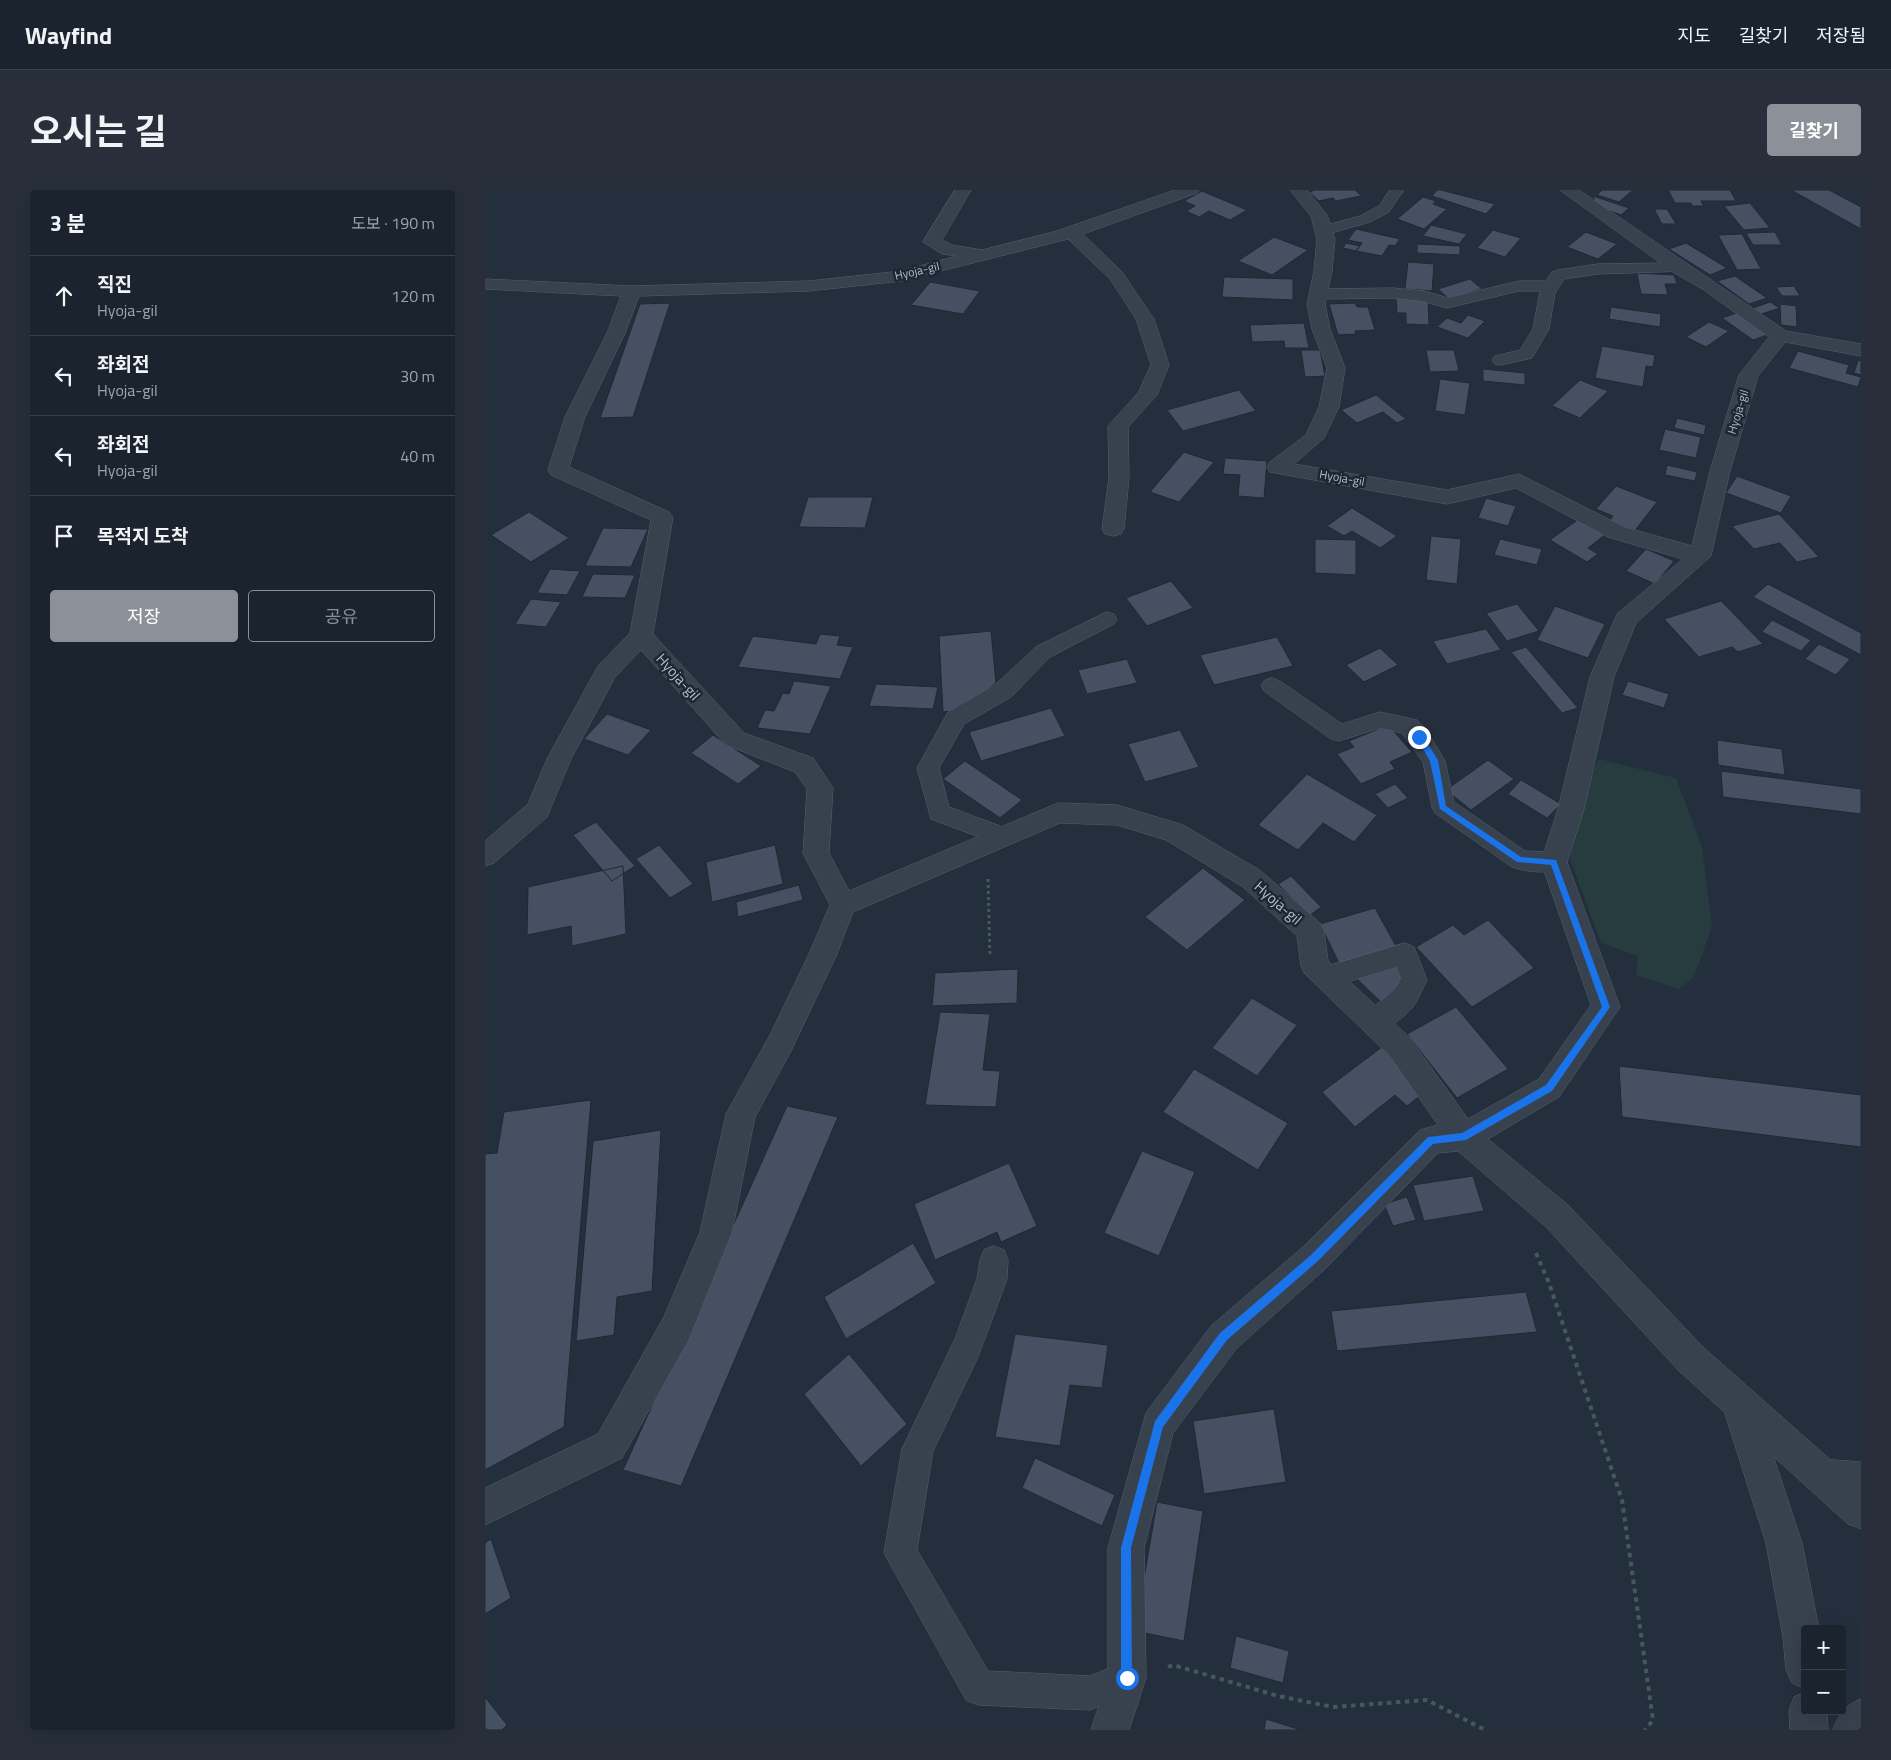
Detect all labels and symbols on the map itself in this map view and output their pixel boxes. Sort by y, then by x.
street label: Hyoja-gil [893,256,941,285]
street label: Hyoja-gil [1722,387,1753,436]
street label: Hyoja-gil [1318,464,1366,491]
street label: Hyoja-gil [651,648,706,706]
route end [1408,726,1431,749]
street label: Hyoja-gil [1249,875,1307,930]
route start [1116,1667,1139,1690]

